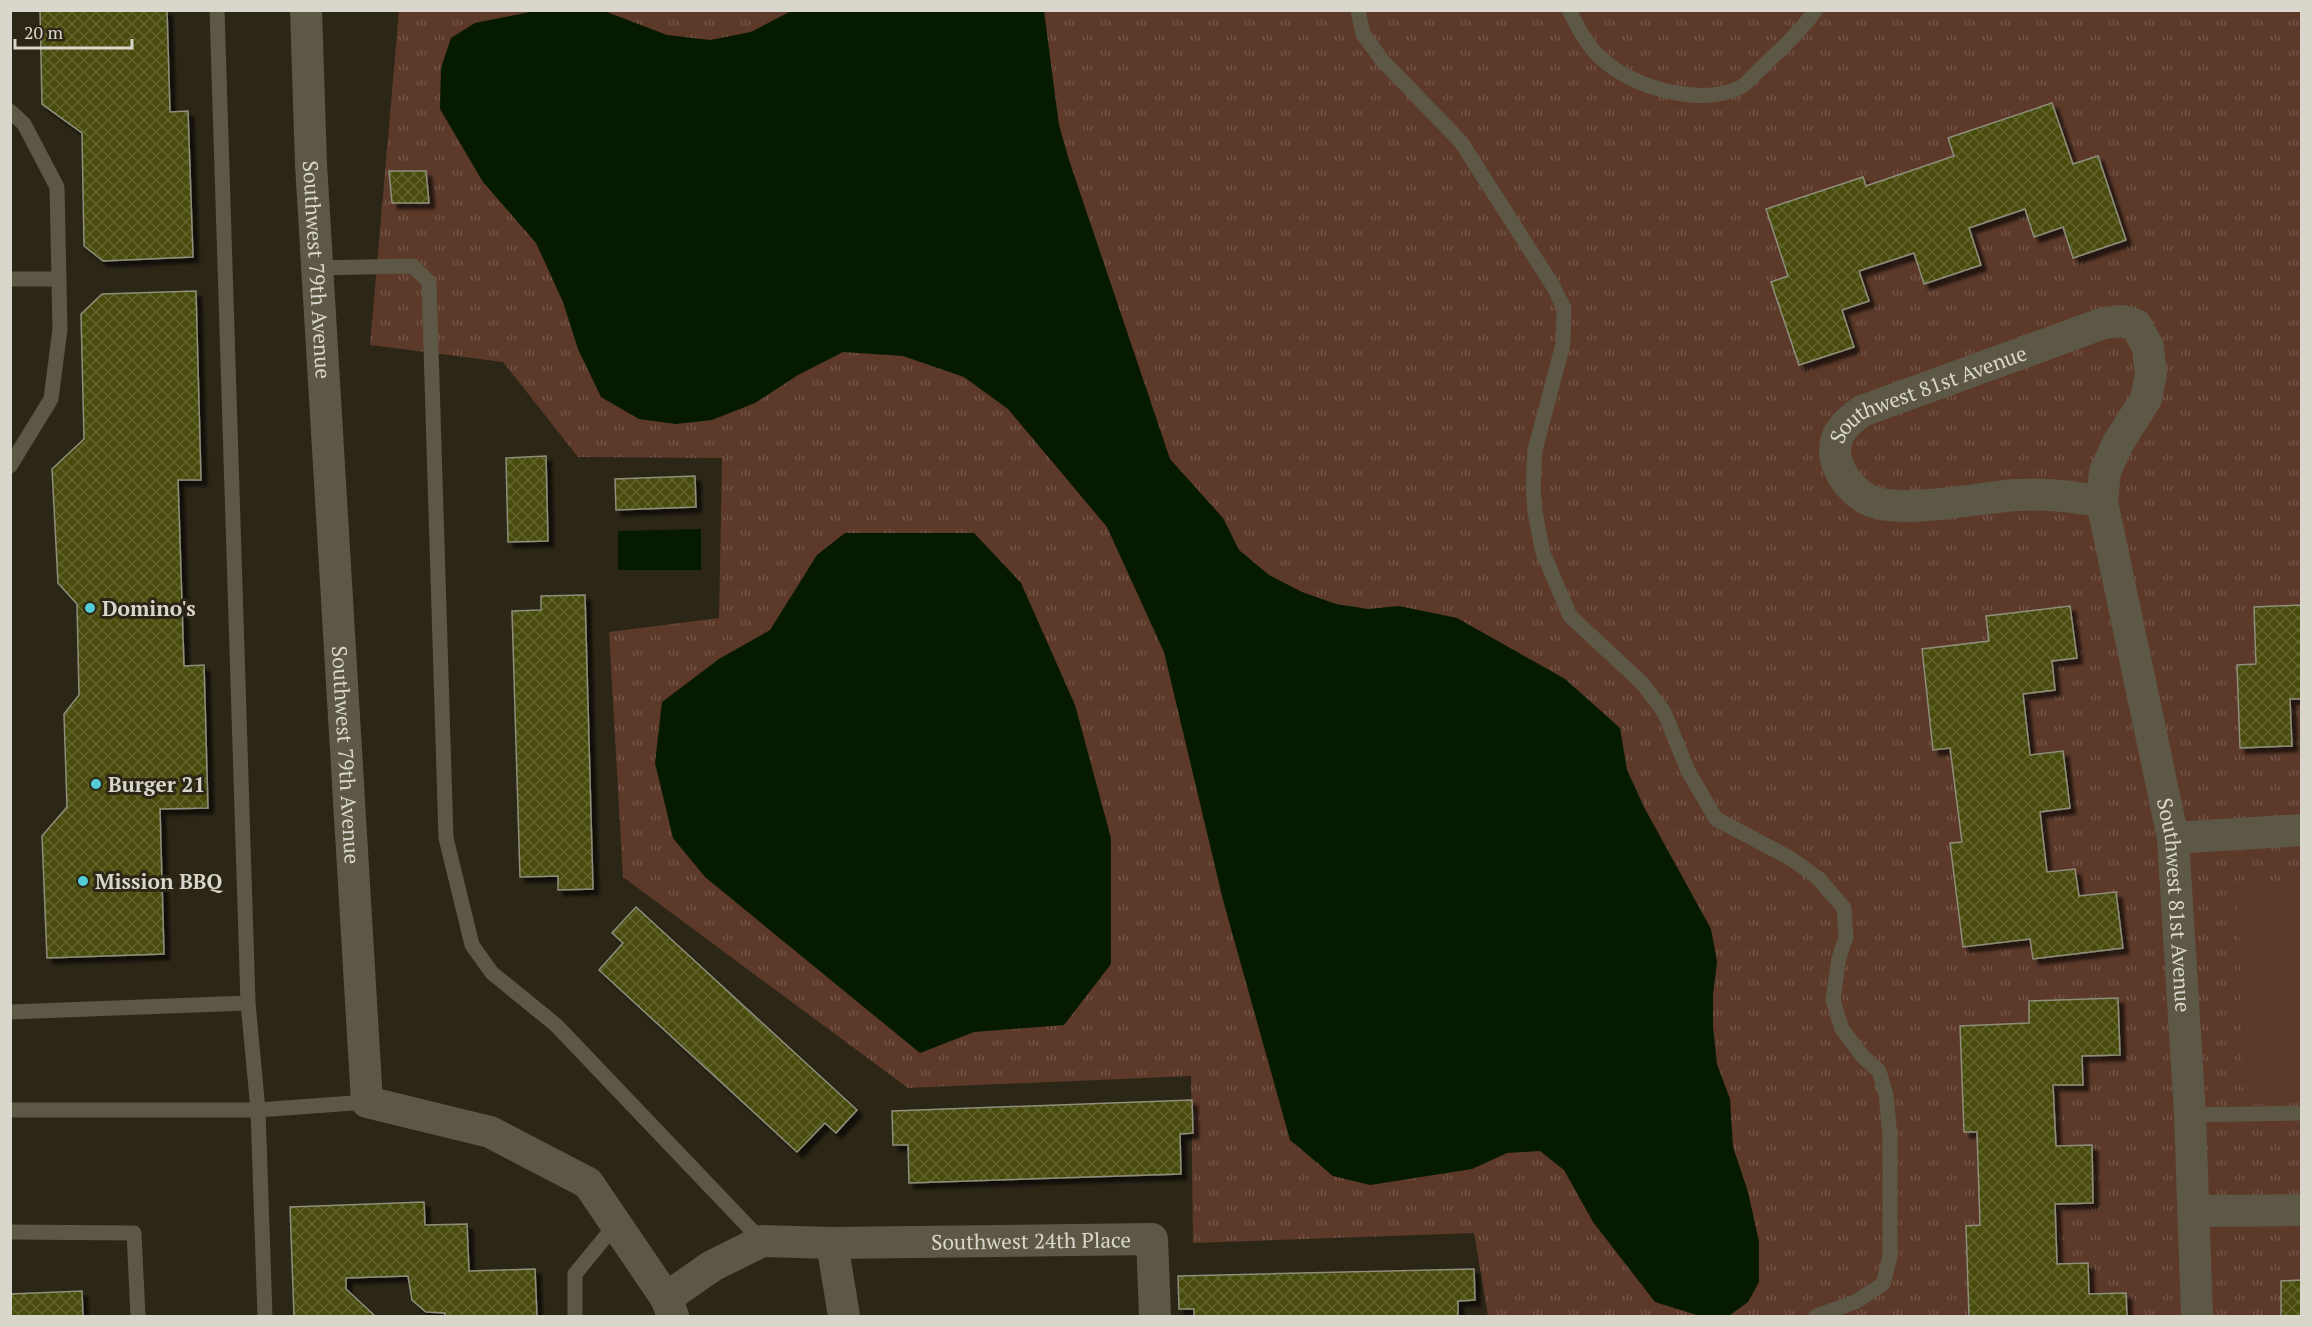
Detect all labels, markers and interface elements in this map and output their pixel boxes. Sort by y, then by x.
scale bar [15,12,132,50]
text: 20 m [24,20,64,44]
street label: Southwest 79th Avenue [297,160,338,380]
street label: Southwest 81st Avenue [1823,338,2030,447]
place label: Domino's [102,594,196,622]
marker: Domino's [83,601,97,615]
street label: Southwest 79th Avenue [326,645,367,865]
place label: Burger 21 [108,770,205,798]
marker: Burger 21 [89,777,103,791]
street label: Southwest 81st Avenue [2151,795,2198,1013]
place label: Mission BBQ [95,867,223,895]
marker: Mission BBQ [76,874,90,888]
street label: Southwest 24th Place [931,1225,1131,1256]

